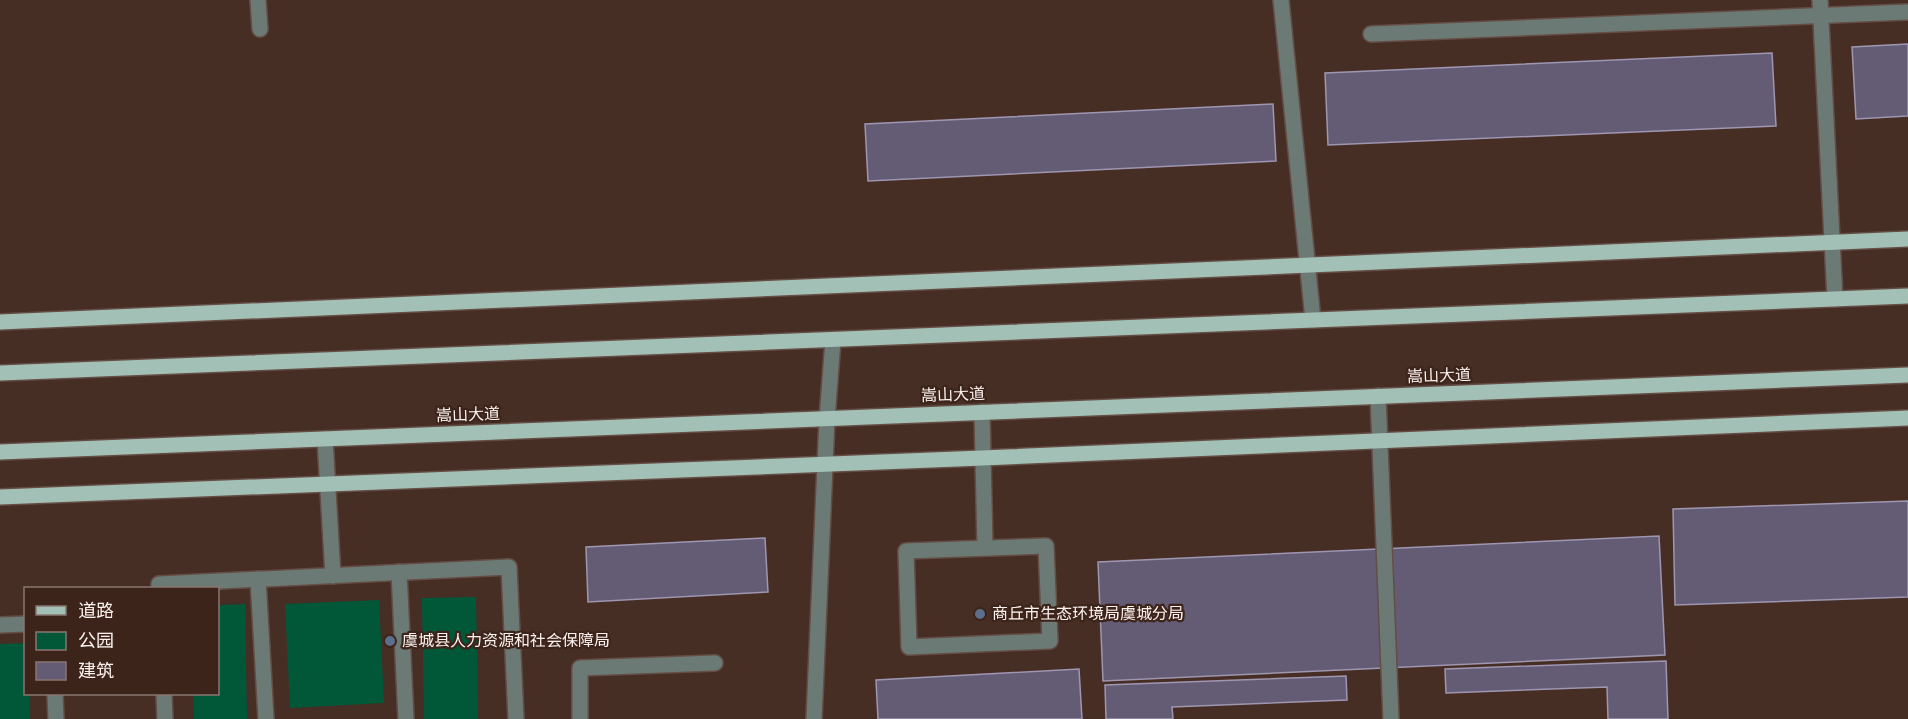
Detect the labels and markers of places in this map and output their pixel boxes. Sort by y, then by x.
place label: 商丘市生态环境局虞城分局 [992,604,1184,624]
marker: 商丘市生态环境局虞城分局 [973,607,987,621]
place label: 虞城县人力资源和社会保障局 [402,631,610,651]
marker: 虞城县人力资源和社会保障局 [383,634,397,648]

